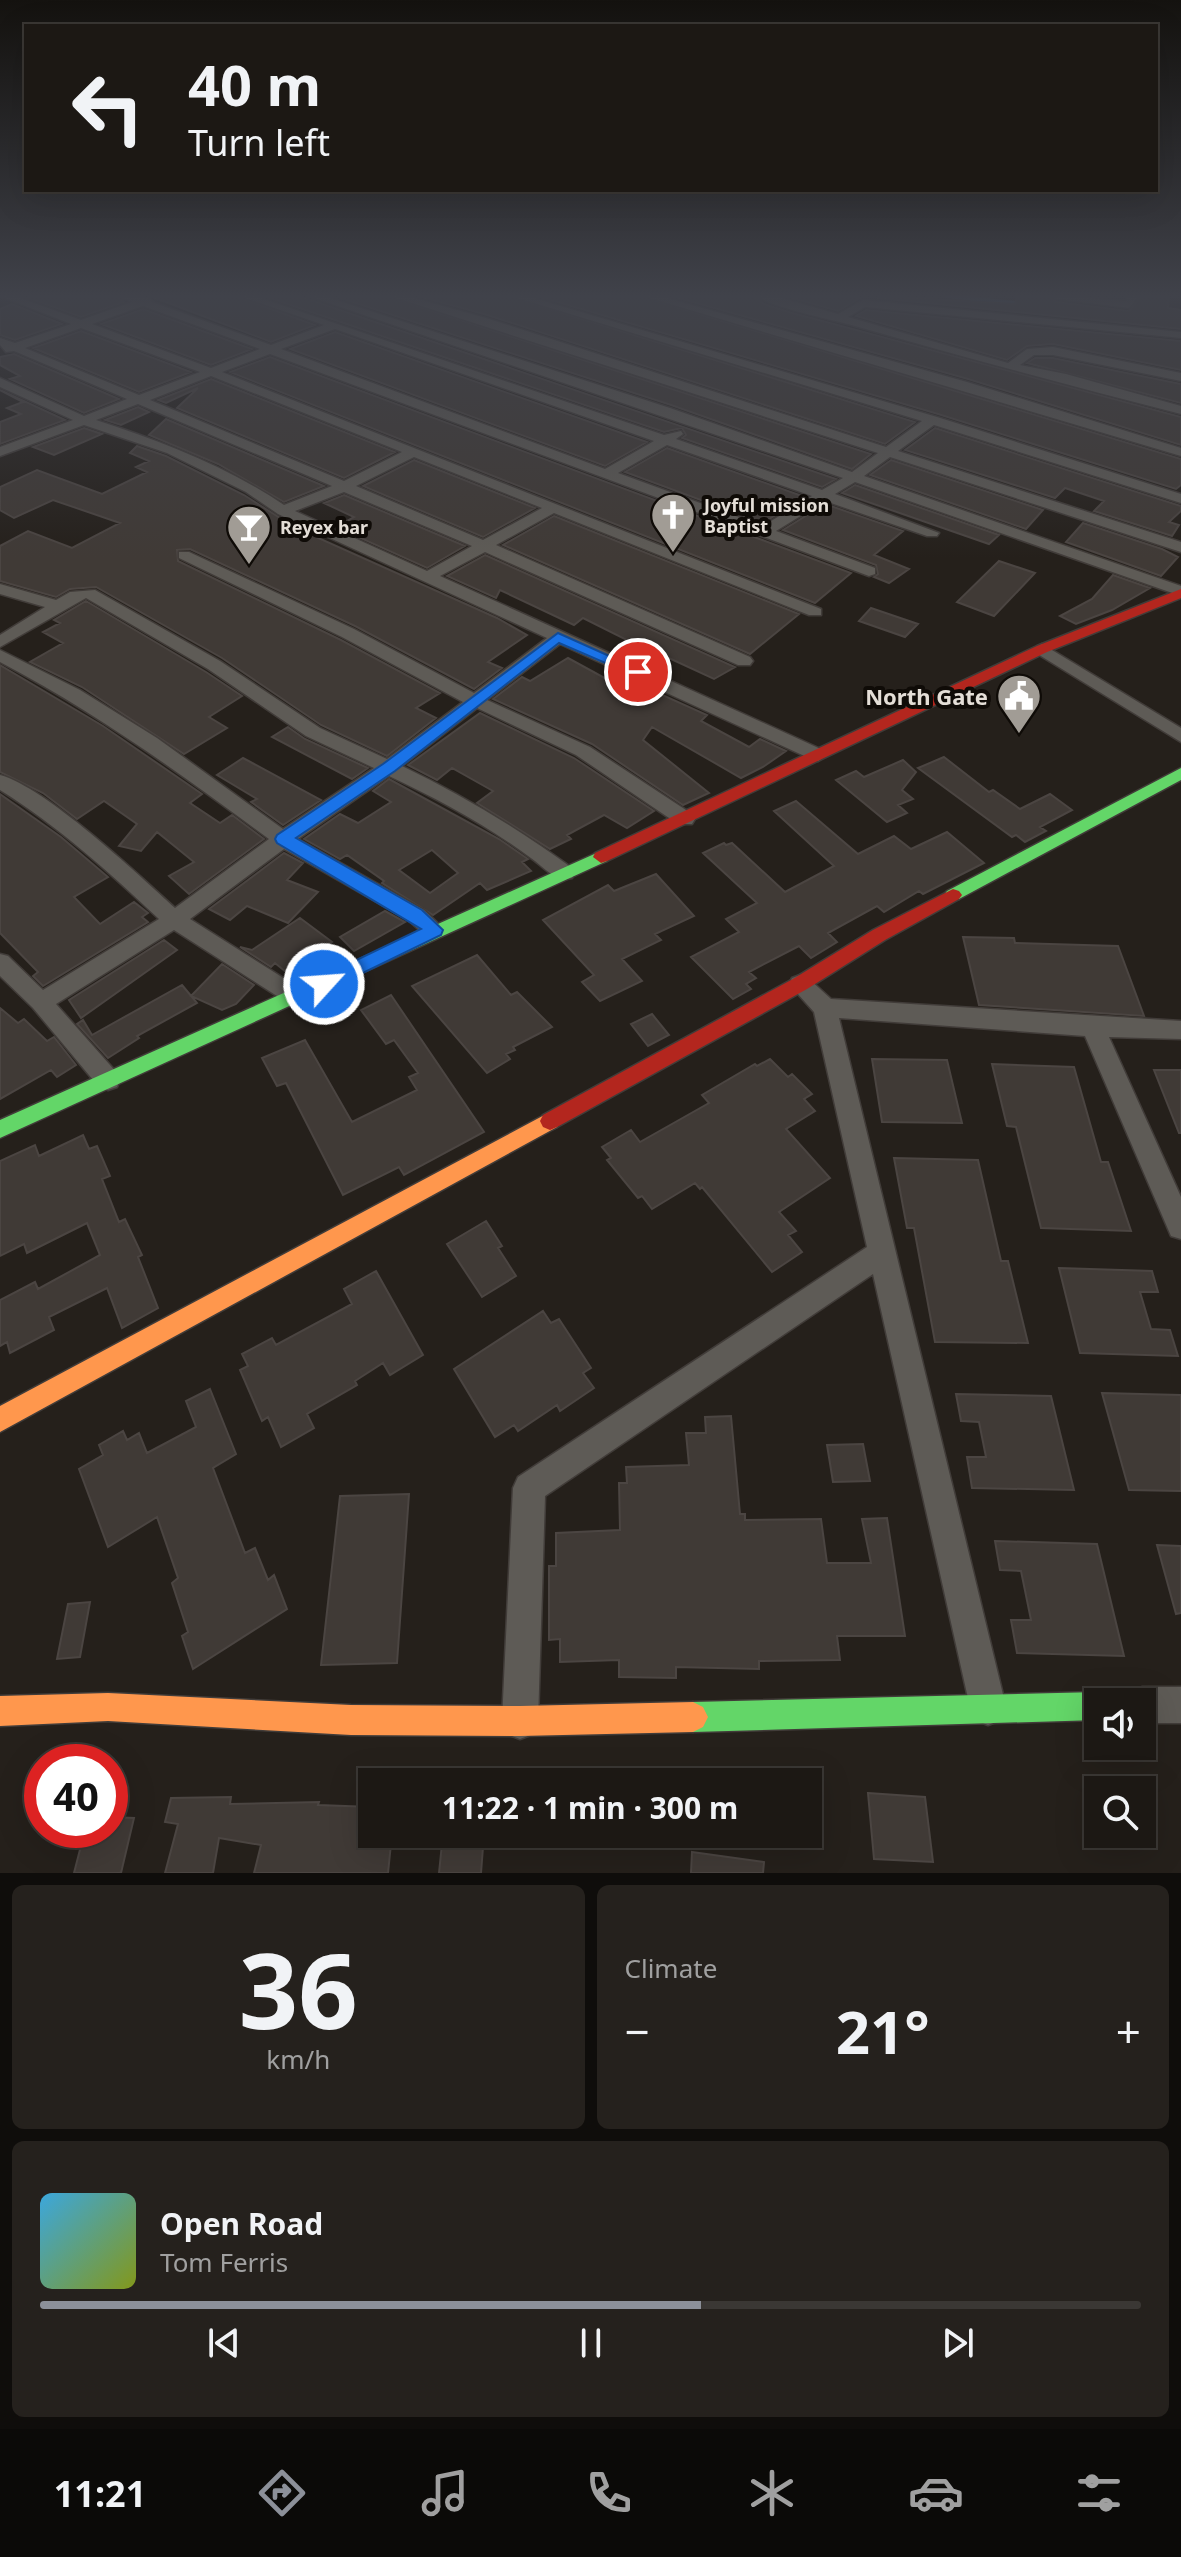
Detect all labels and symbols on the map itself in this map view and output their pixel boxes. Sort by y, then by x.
church icon: Joyful mission Baptist [649,491,697,554]
place label: Joyful mission Baptist [702,493,829,538]
bar icon: Reyex bar [225,503,273,566]
place label: Reyex bar [280,515,368,539]
pin [604,638,672,706]
public building icon: North Gate [995,672,1043,735]
place label: North Gate [865,681,988,711]
position arrow [282,942,366,1026]
speed limit sign: 40 [24,1744,128,1848]

